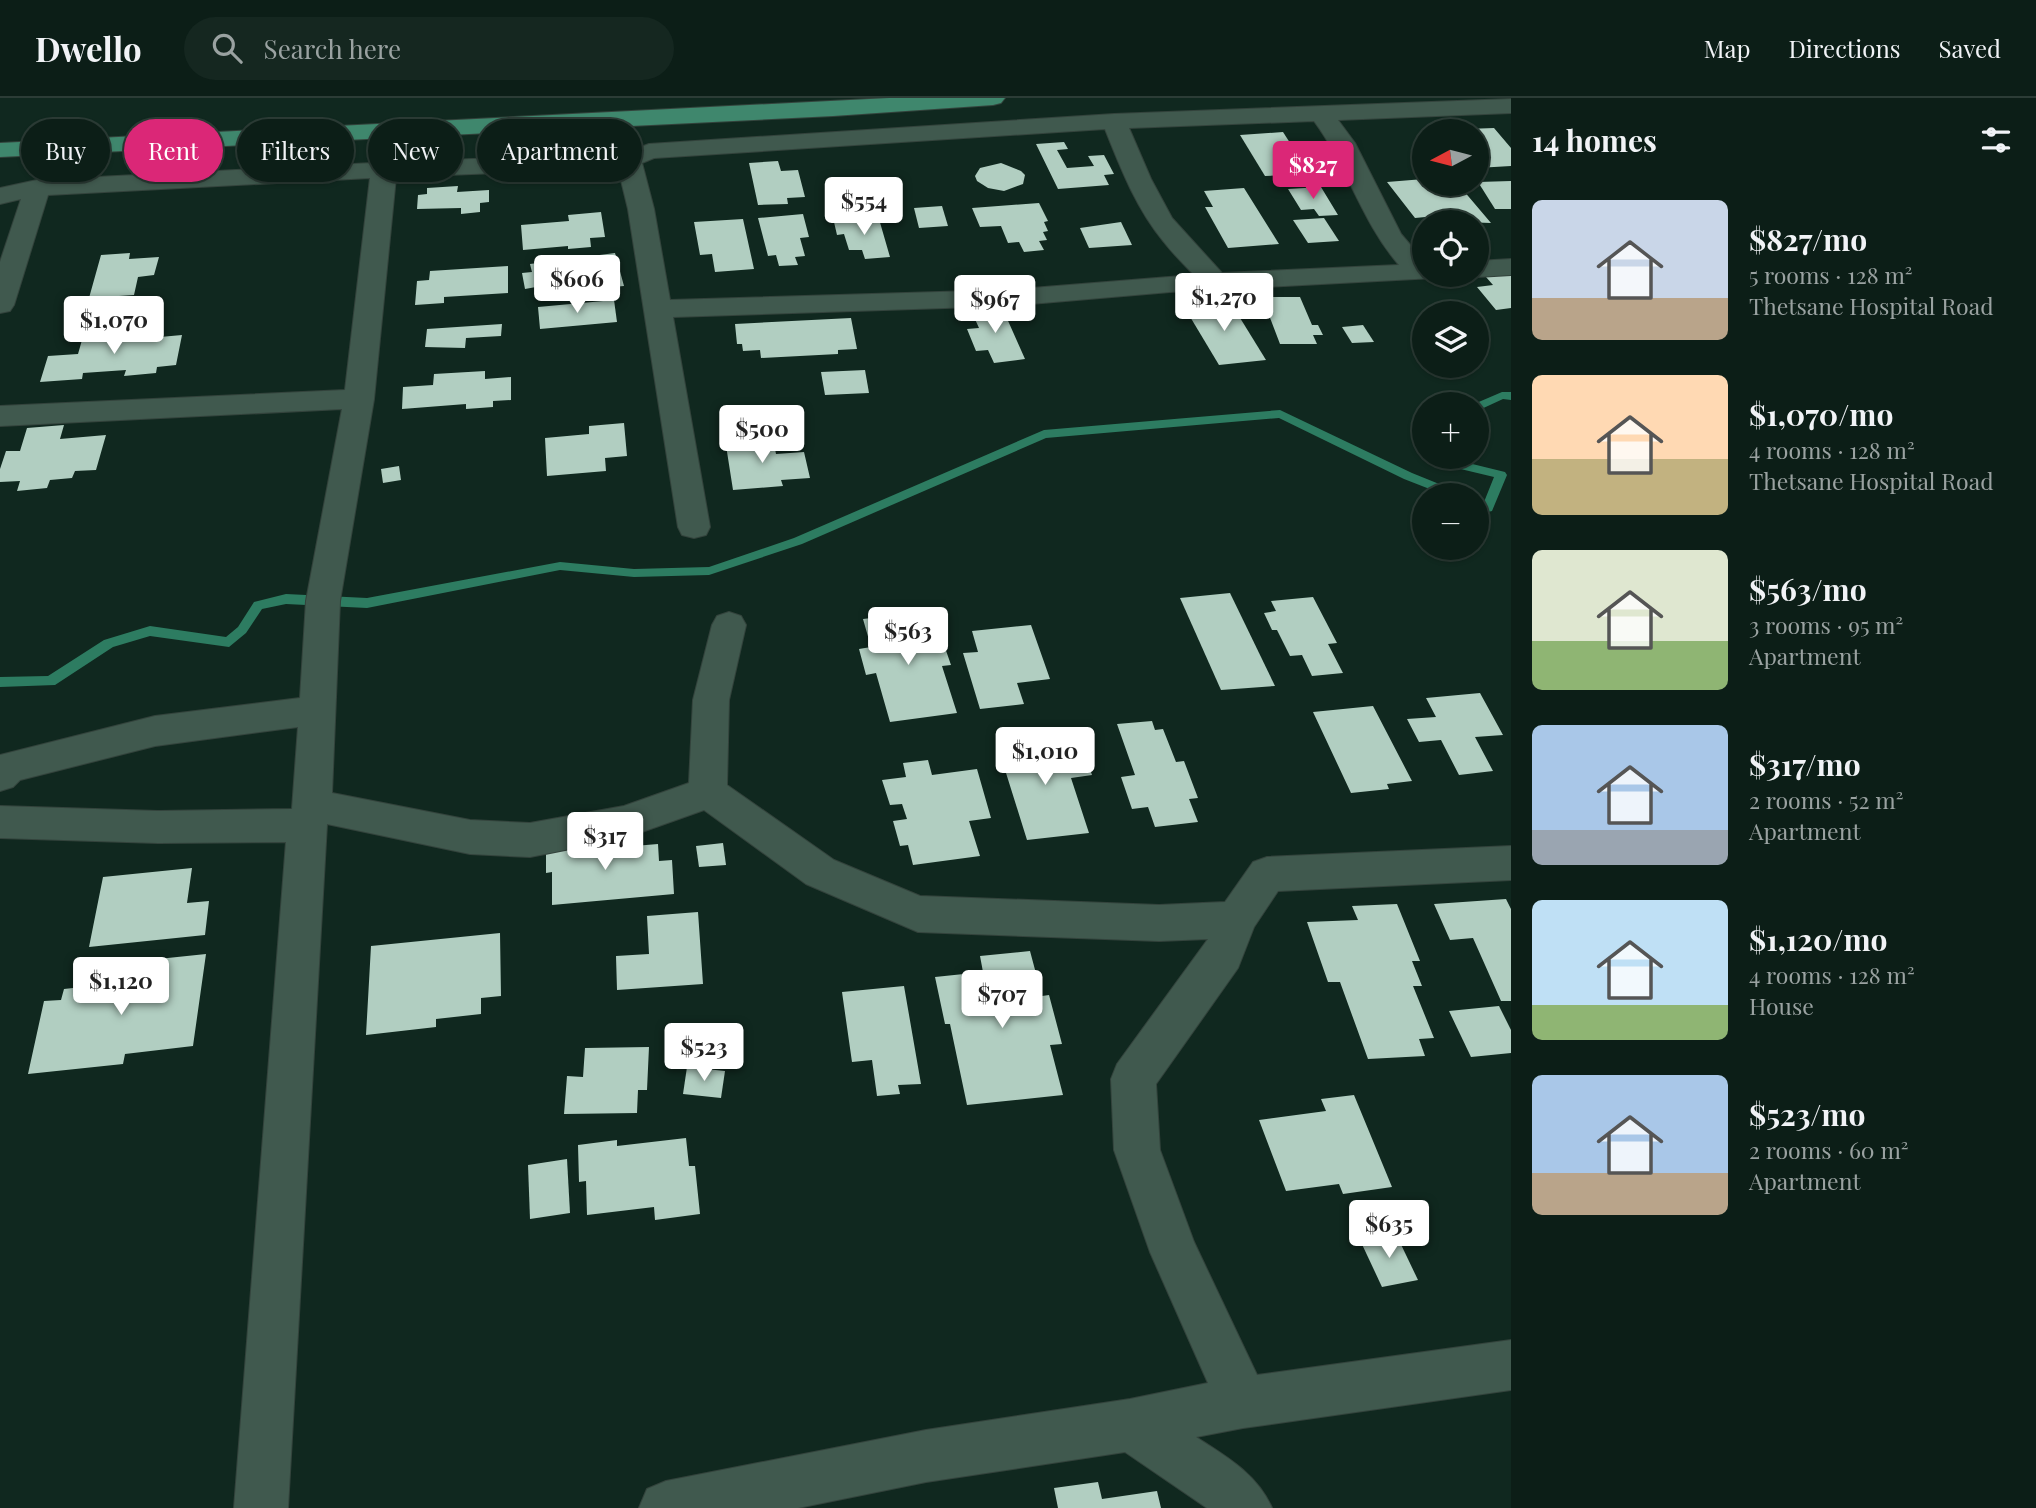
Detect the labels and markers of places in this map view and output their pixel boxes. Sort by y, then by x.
pin: $827 [1272,141,1354,201]
pin: $554 [823,178,905,237]
pin: $606 [536,256,618,315]
pin: $1,270 [1167,274,1281,333]
pin: $967 [954,275,1036,335]
pin: $1,070 [57,296,171,356]
pin: $500 [721,406,803,465]
pin: $563 [867,608,949,667]
pin: $1,010 [988,728,1102,787]
pin: $317 [564,812,646,872]
pin: $1,120 [64,958,178,1017]
pin: $707 [961,970,1043,1030]
pin: $523 [663,1024,745,1083]
pin: $635 [1348,1200,1430,1260]

